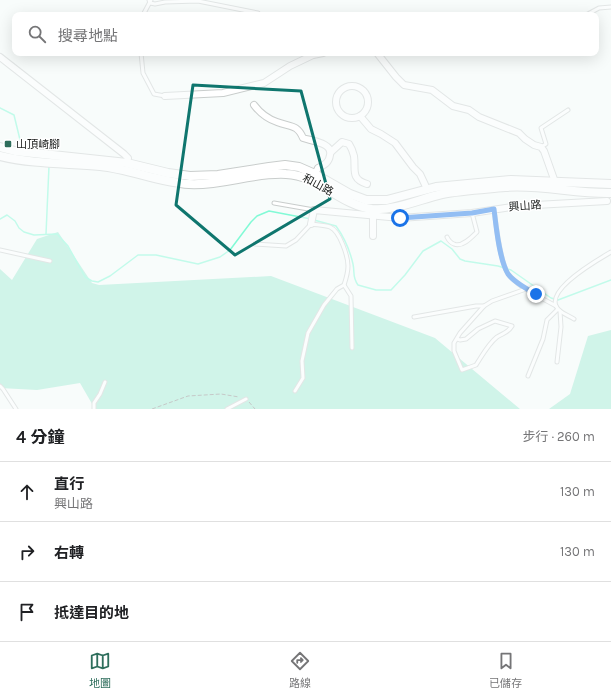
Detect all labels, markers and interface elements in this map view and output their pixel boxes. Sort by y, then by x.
search box [12,12,599,56]
icon: search [26,23,48,45]
text: 搜尋地點 [58,27,118,45]
place label: 山頂崎腳 [16,138,60,151]
marker: 山頂崎腳 [3,139,13,149]
street label: 和山路 [300,172,336,198]
street label: 興山路 [508,198,542,214]
route start [391,209,409,227]
route end [527,285,545,303]
text: 4 分鐘 [16,427,64,447]
text: 步行 · 260 m [523,429,595,444]
text: 直行 [54,475,84,493]
icon: ahead [16,481,38,503]
text: 130 m [560,484,595,499]
text: 興山路 [54,496,93,511]
icon: right [16,541,38,563]
text: 右轉 [54,544,84,562]
text: 130 m [560,544,595,559]
icon: arrive [16,601,38,623]
text: 抵達目的地 [54,604,129,622]
tab: 地圖 [89,650,111,690]
tab: 路線 [289,650,311,690]
tab: 已儲存 [489,650,522,690]

